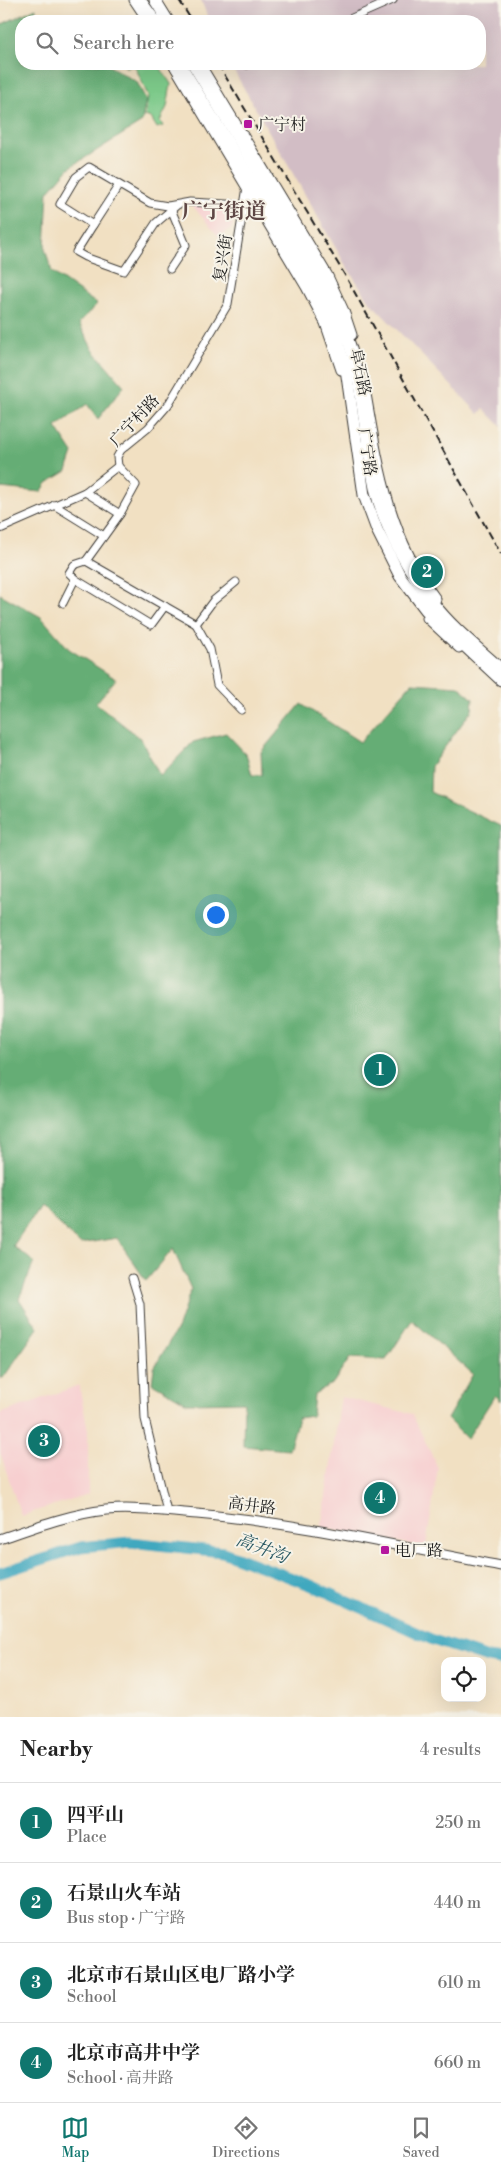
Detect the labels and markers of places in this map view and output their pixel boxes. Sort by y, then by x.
place label: 广宁村 [258,115,306,135]
marker: 广宁村 [242,118,254,130]
pin: 2 [411,553,443,591]
pin: 1 [364,1051,396,1089]
pin: 3 [28,1422,60,1460]
pin: 4 [364,1479,396,1517]
place label: 电厂路 [395,1541,443,1561]
marker: 电厂路 [379,1544,391,1556]

